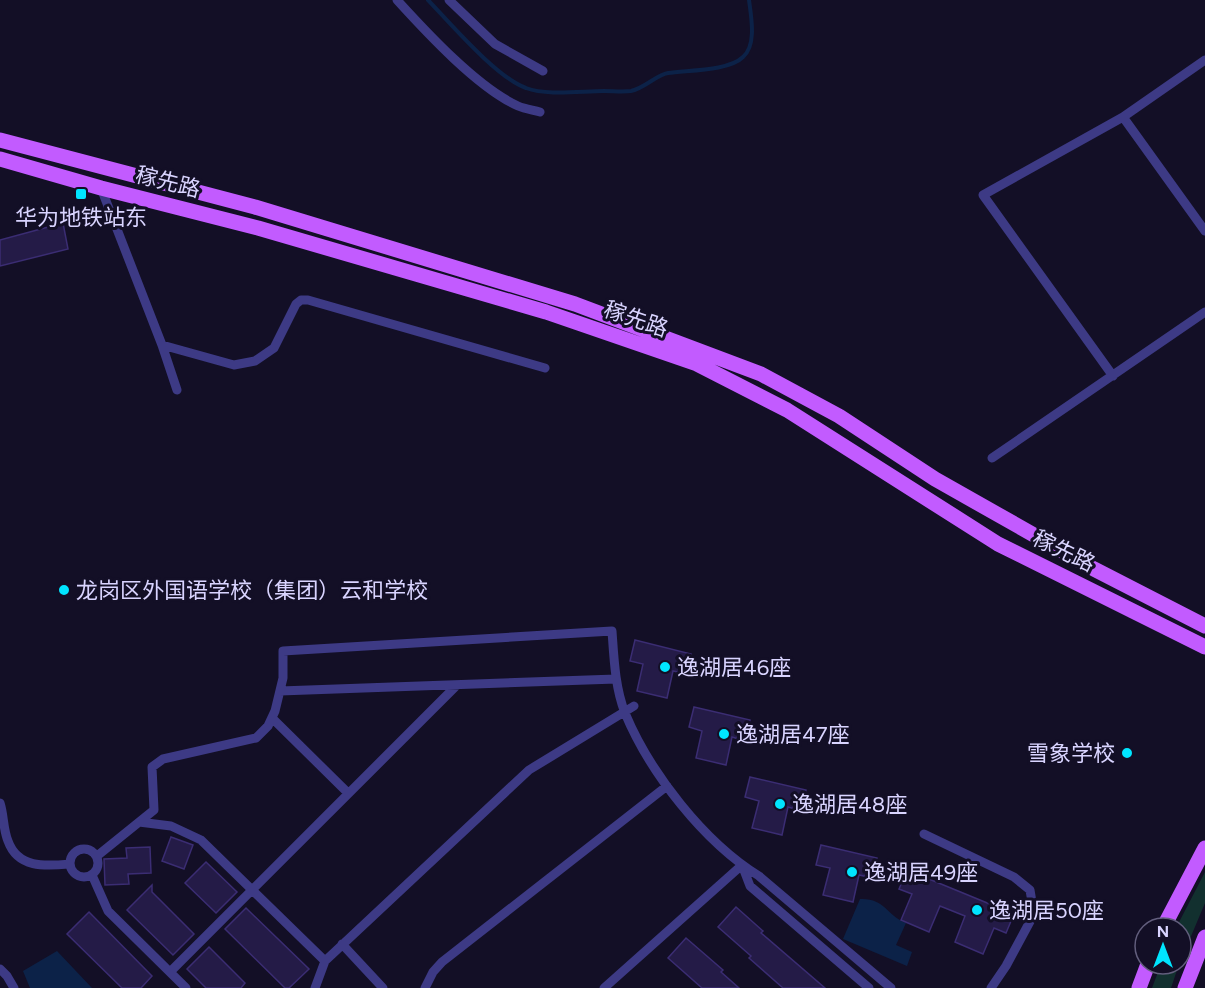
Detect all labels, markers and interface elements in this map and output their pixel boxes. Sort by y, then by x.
street label: 稼先路 [133,161,203,203]
marker: 华为地铁站东 [74,187,88,201]
place label: 华为地铁站东 [15,204,147,231]
street label: 稼先路 [600,295,672,343]
street label: 稼先路 [1028,524,1100,578]
place label: 龙岗区外国语学校（集团）云和学校 [76,577,428,604]
marker: 龙岗区外国语学校（集团）云和学校 [57,583,71,597]
place label: 逸湖居46座 [677,654,791,681]
marker: 逸湖居46座 [658,660,672,674]
place label: 逸湖居47座 [736,721,849,748]
marker: 逸湖居47座 [717,727,731,741]
place label: 雪象学校 [1027,740,1115,767]
marker: 雪象学校 [1120,746,1134,760]
place label: 逸湖居48座 [792,791,907,818]
marker: 逸湖居48座 [773,797,787,811]
place label: 逸湖居49座 [864,859,978,886]
marker: 逸湖居49座 [845,865,859,879]
place label: 逸湖居50座 [989,897,1104,924]
marker: 逸湖居50座 [970,903,984,917]
north arrow [1133,916,1193,976]
text: N [1157,922,1169,941]

